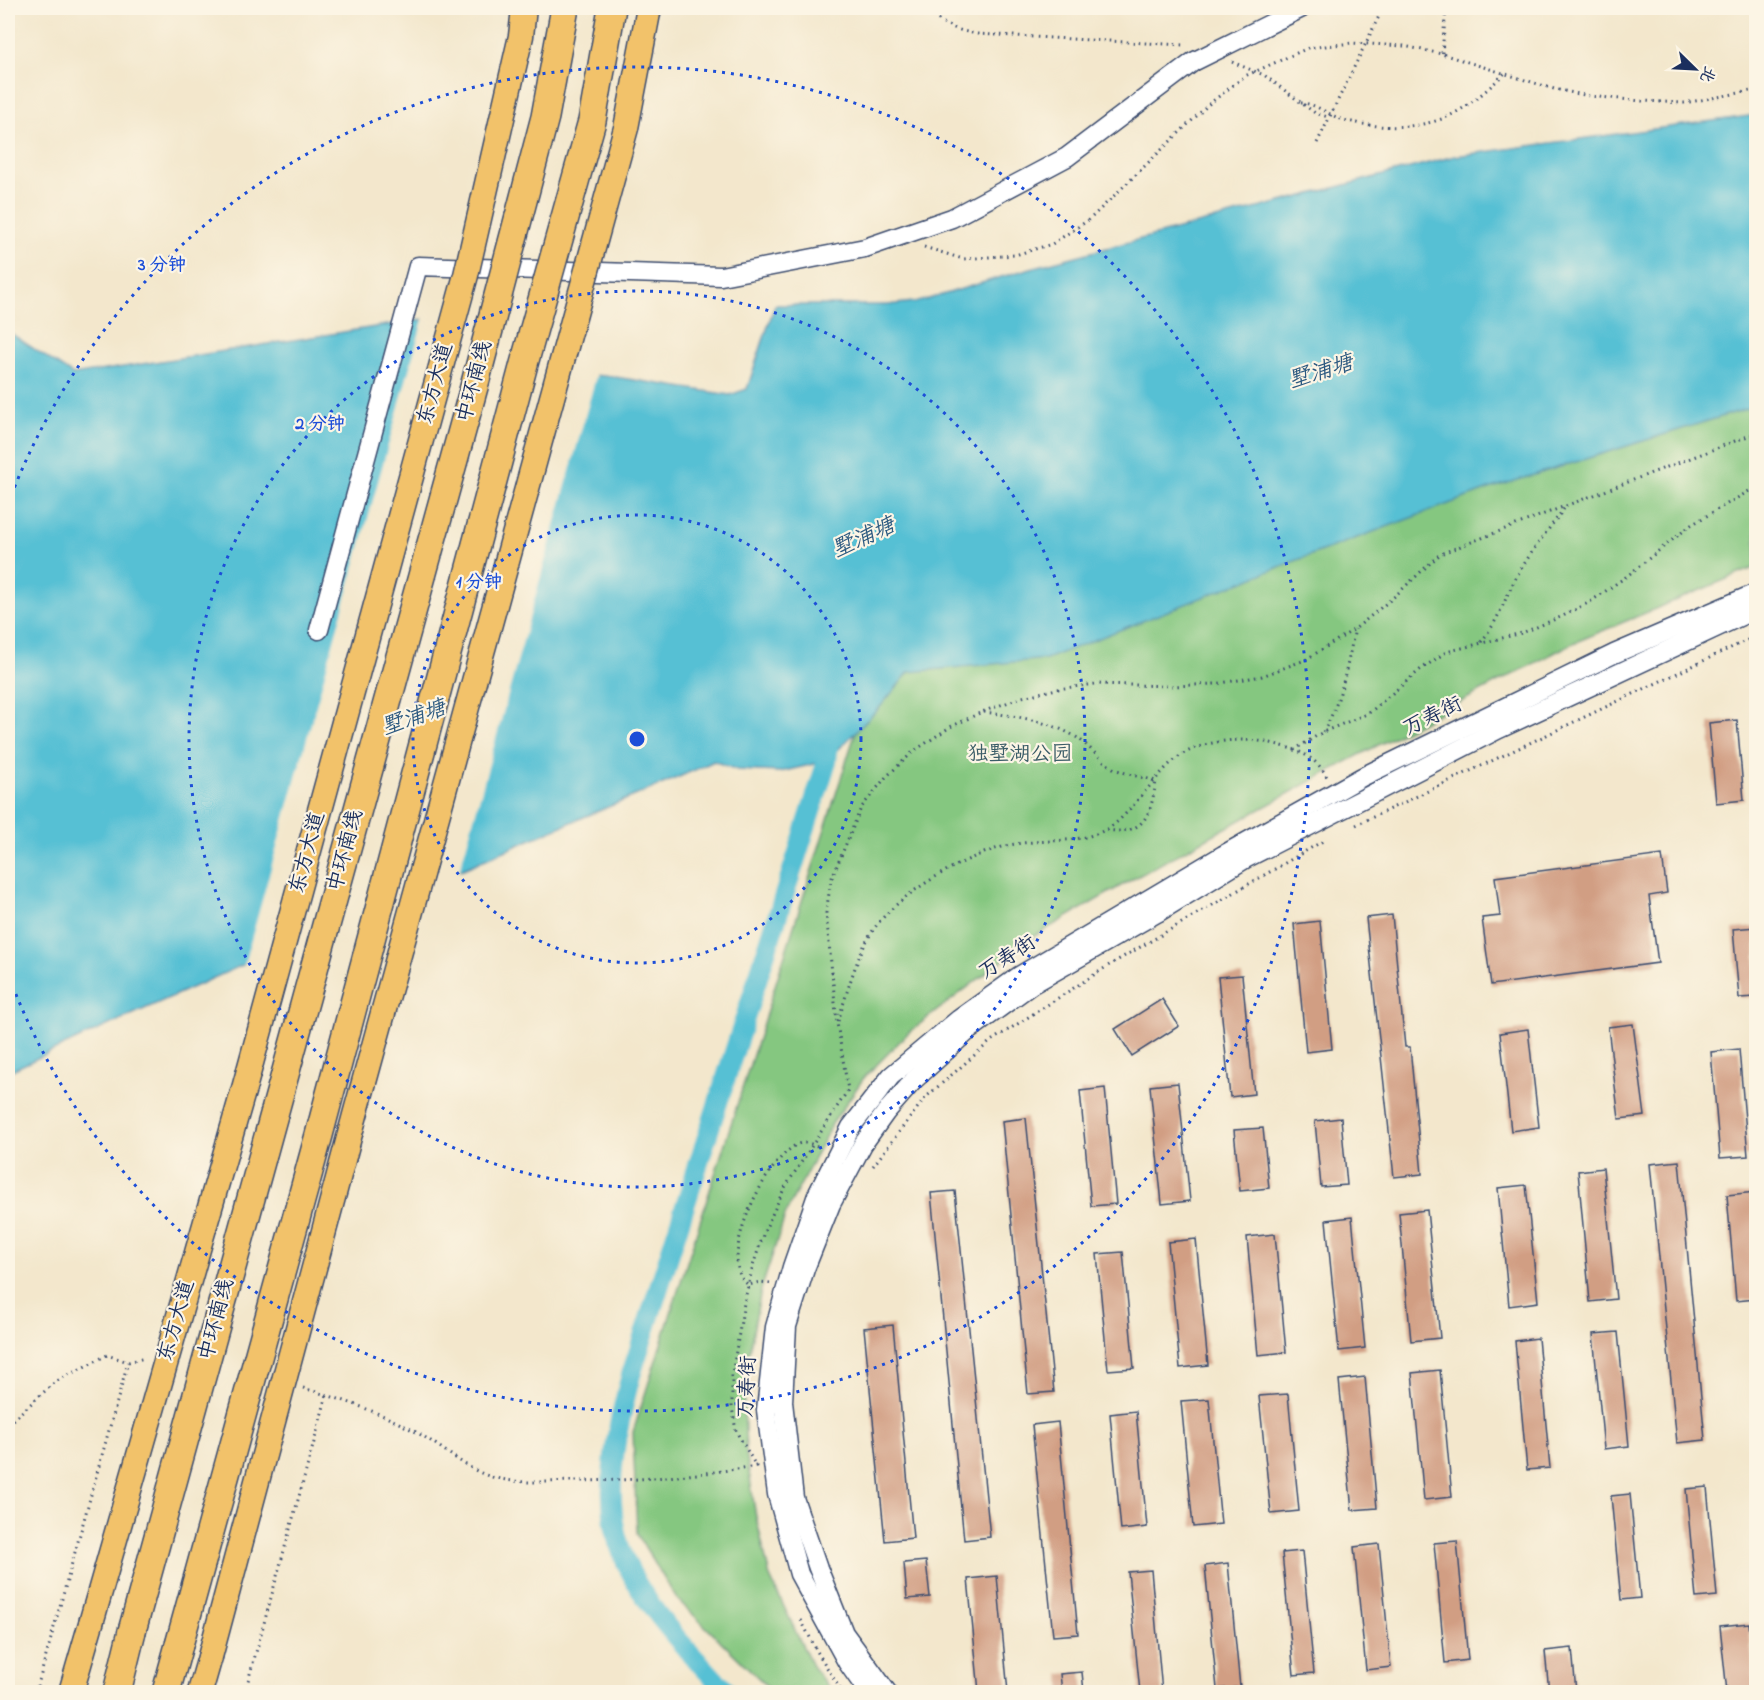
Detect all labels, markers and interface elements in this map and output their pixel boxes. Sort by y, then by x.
north arrow [1665,39,1725,99]
text: 北 [1693,62,1721,86]
text: 3 分钟 [137,253,186,279]
street label: 中环南线 [450,338,500,426]
street label: 东方大道 [411,340,461,428]
water label: 墅浦塘 [1285,347,1359,398]
text: 2 分钟 [294,412,345,438]
water label: 墅浦塘 [827,510,902,567]
text: 1 分钟 [456,570,502,596]
street label: 万寿街 [1398,690,1468,744]
water label: 墅浦塘 [378,692,452,745]
centre of rings [627,729,647,749]
park label: 独墅湖公园 [968,740,1073,770]
street label: 中环南线 [321,807,371,895]
street label: 东方大道 [283,809,333,897]
street label: 万寿街 [973,928,1043,988]
street label: 东方大道 [151,1276,203,1366]
street label: 中环南线 [192,1276,242,1364]
street label: 万寿街 [731,1355,765,1419]

